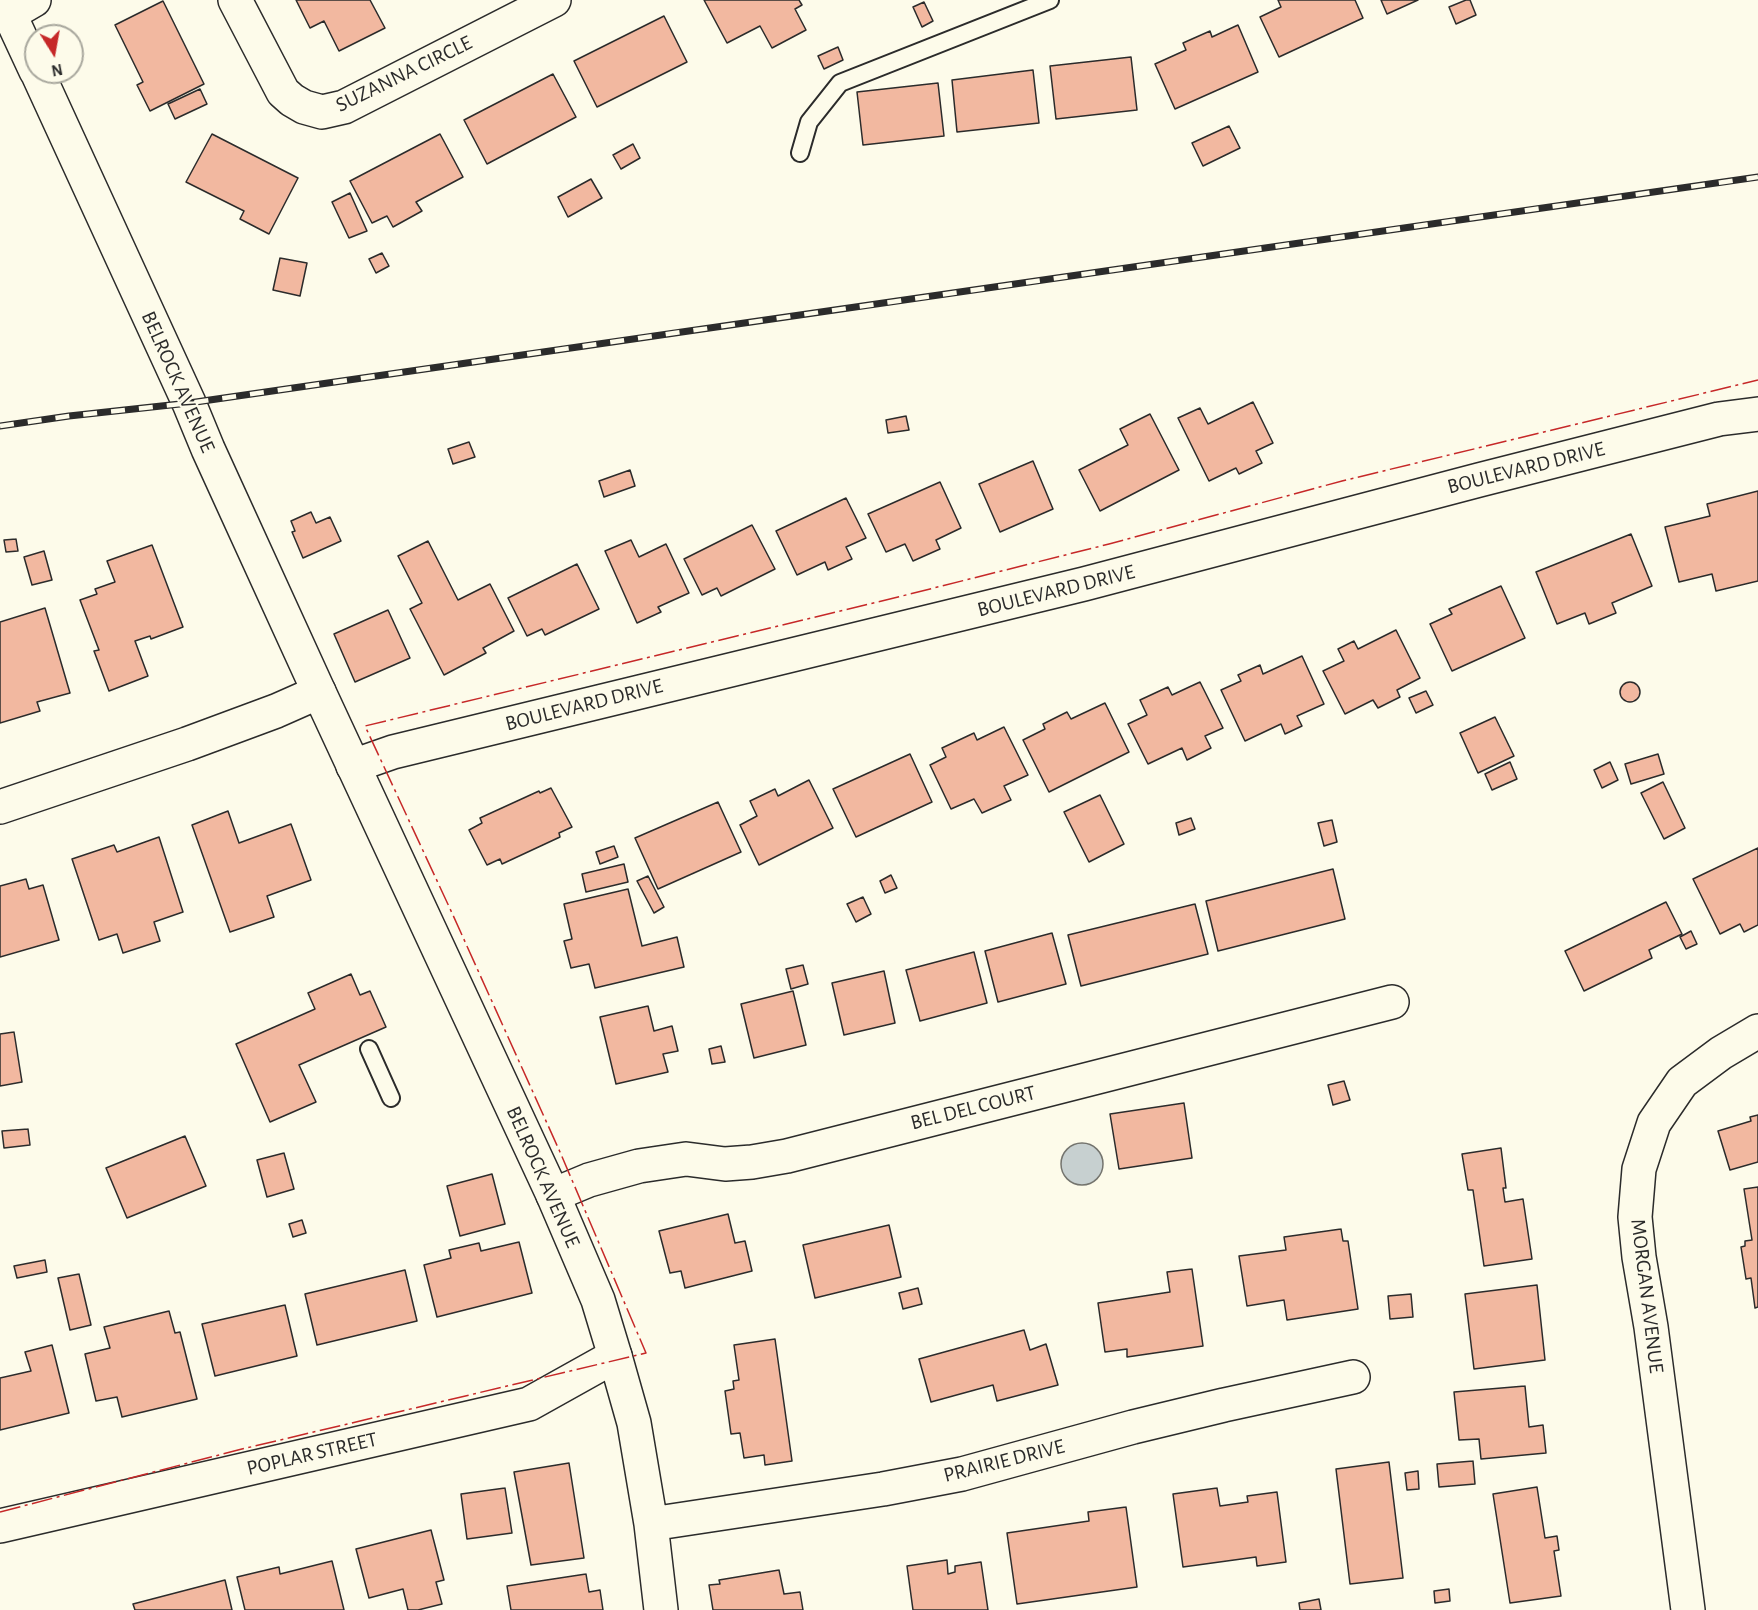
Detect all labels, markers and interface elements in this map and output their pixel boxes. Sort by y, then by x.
north arrow [24,24,84,84]
street label: SUZANNA CIRCLE [332,30,476,118]
text: N [50,61,64,79]
street label: BELROCK AVENUE [136,307,220,457]
street label: BOULEVARD DRIVE [1445,436,1607,500]
street label: BOULEVARD DRIVE [975,559,1137,623]
street label: BOULEVARD DRIVE [503,673,665,737]
street label: BEL DEL COURT [908,1080,1038,1136]
street label: BELROCK AVENUE [501,1102,585,1252]
street label: MORGAN AVENUE [1625,1217,1669,1375]
street label: POPLAR STREET [244,1427,380,1481]
street label: PRAIRIE DRIVE [941,1434,1067,1488]

